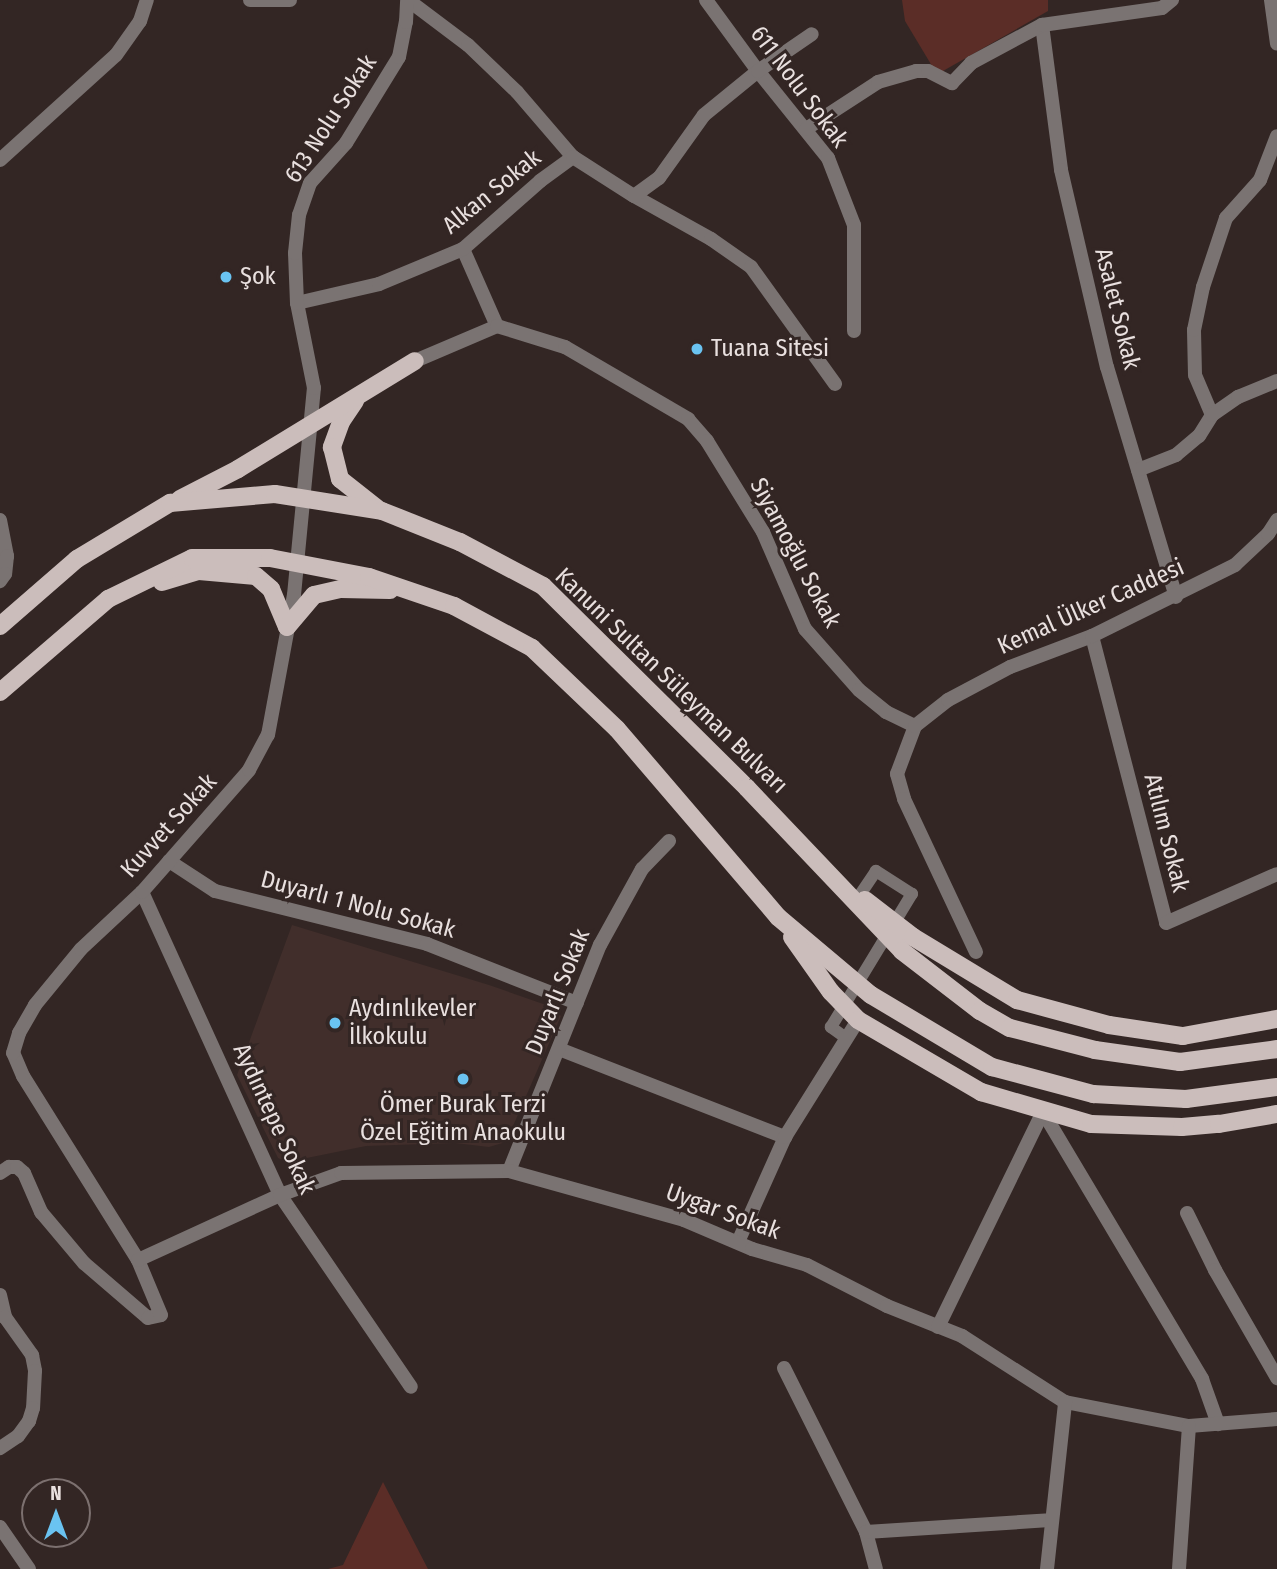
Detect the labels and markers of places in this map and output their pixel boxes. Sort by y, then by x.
place label: Şok [240,263,276,291]
marker: Şok [218,269,234,285]
place label: Tuana Sitesi [711,335,829,363]
marker: Tuana Sitesi [689,341,705,357]
place label: Aydınlıkevler İlkokulu [349,995,476,1051]
marker: Aydınlıkevler İlkokulu [327,1015,343,1031]
marker: Ömer Burak Terzi Özel Eğitim Anaokulu [455,1071,471,1087]
place label: Ömer Burak Terzi Özel Eğitim Anaokulu [360,1091,566,1147]

